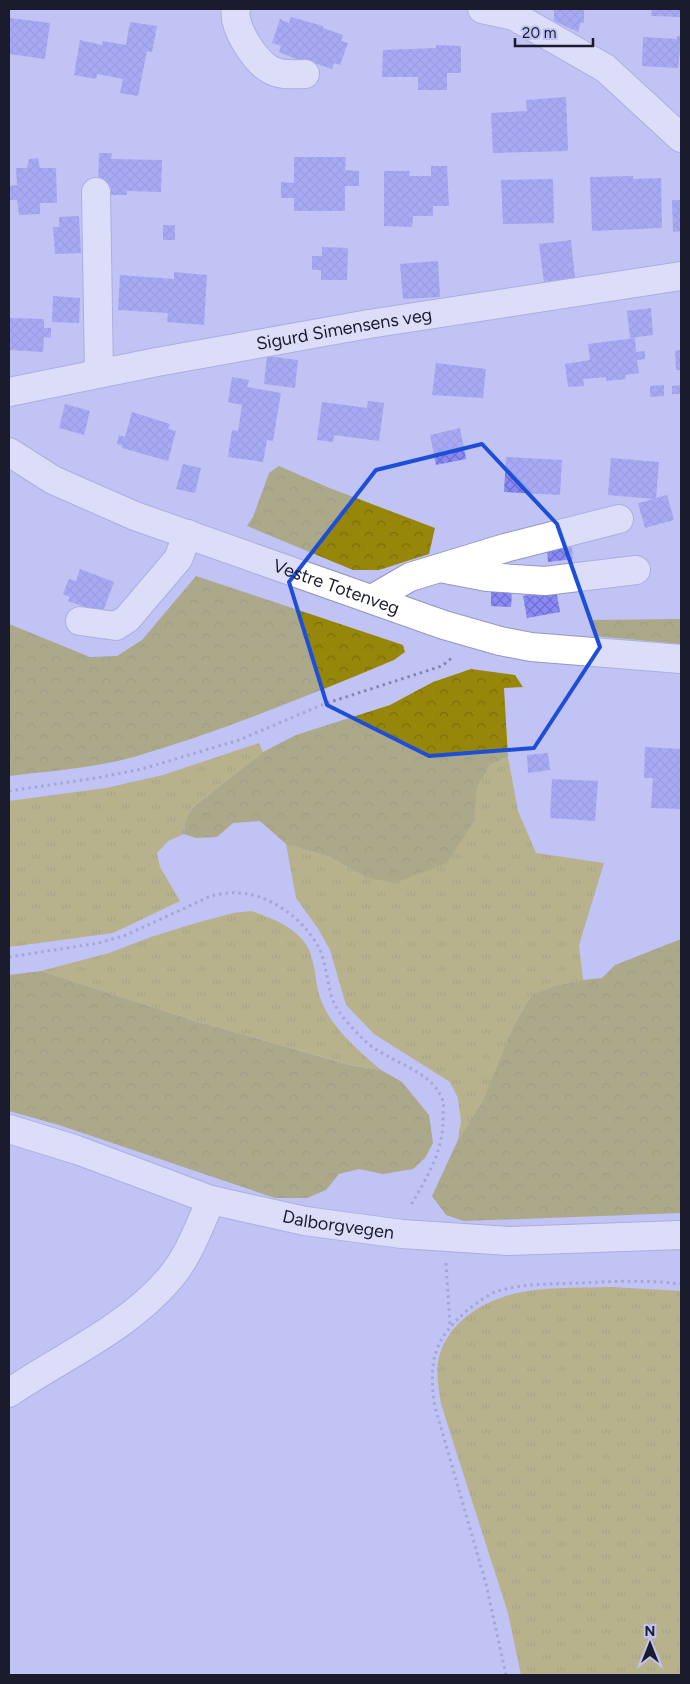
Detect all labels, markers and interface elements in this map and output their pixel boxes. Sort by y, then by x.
scale bar [515,15,592,47]
text: 20 m [522,24,556,42]
street label: Sigurd Simensens veg [254,303,434,355]
street label: Vestre Totenveg [270,555,402,619]
street label: Dalborgvegen [280,1205,395,1244]
north arrow [625,1619,675,1669]
text: N [645,1623,655,1640]

